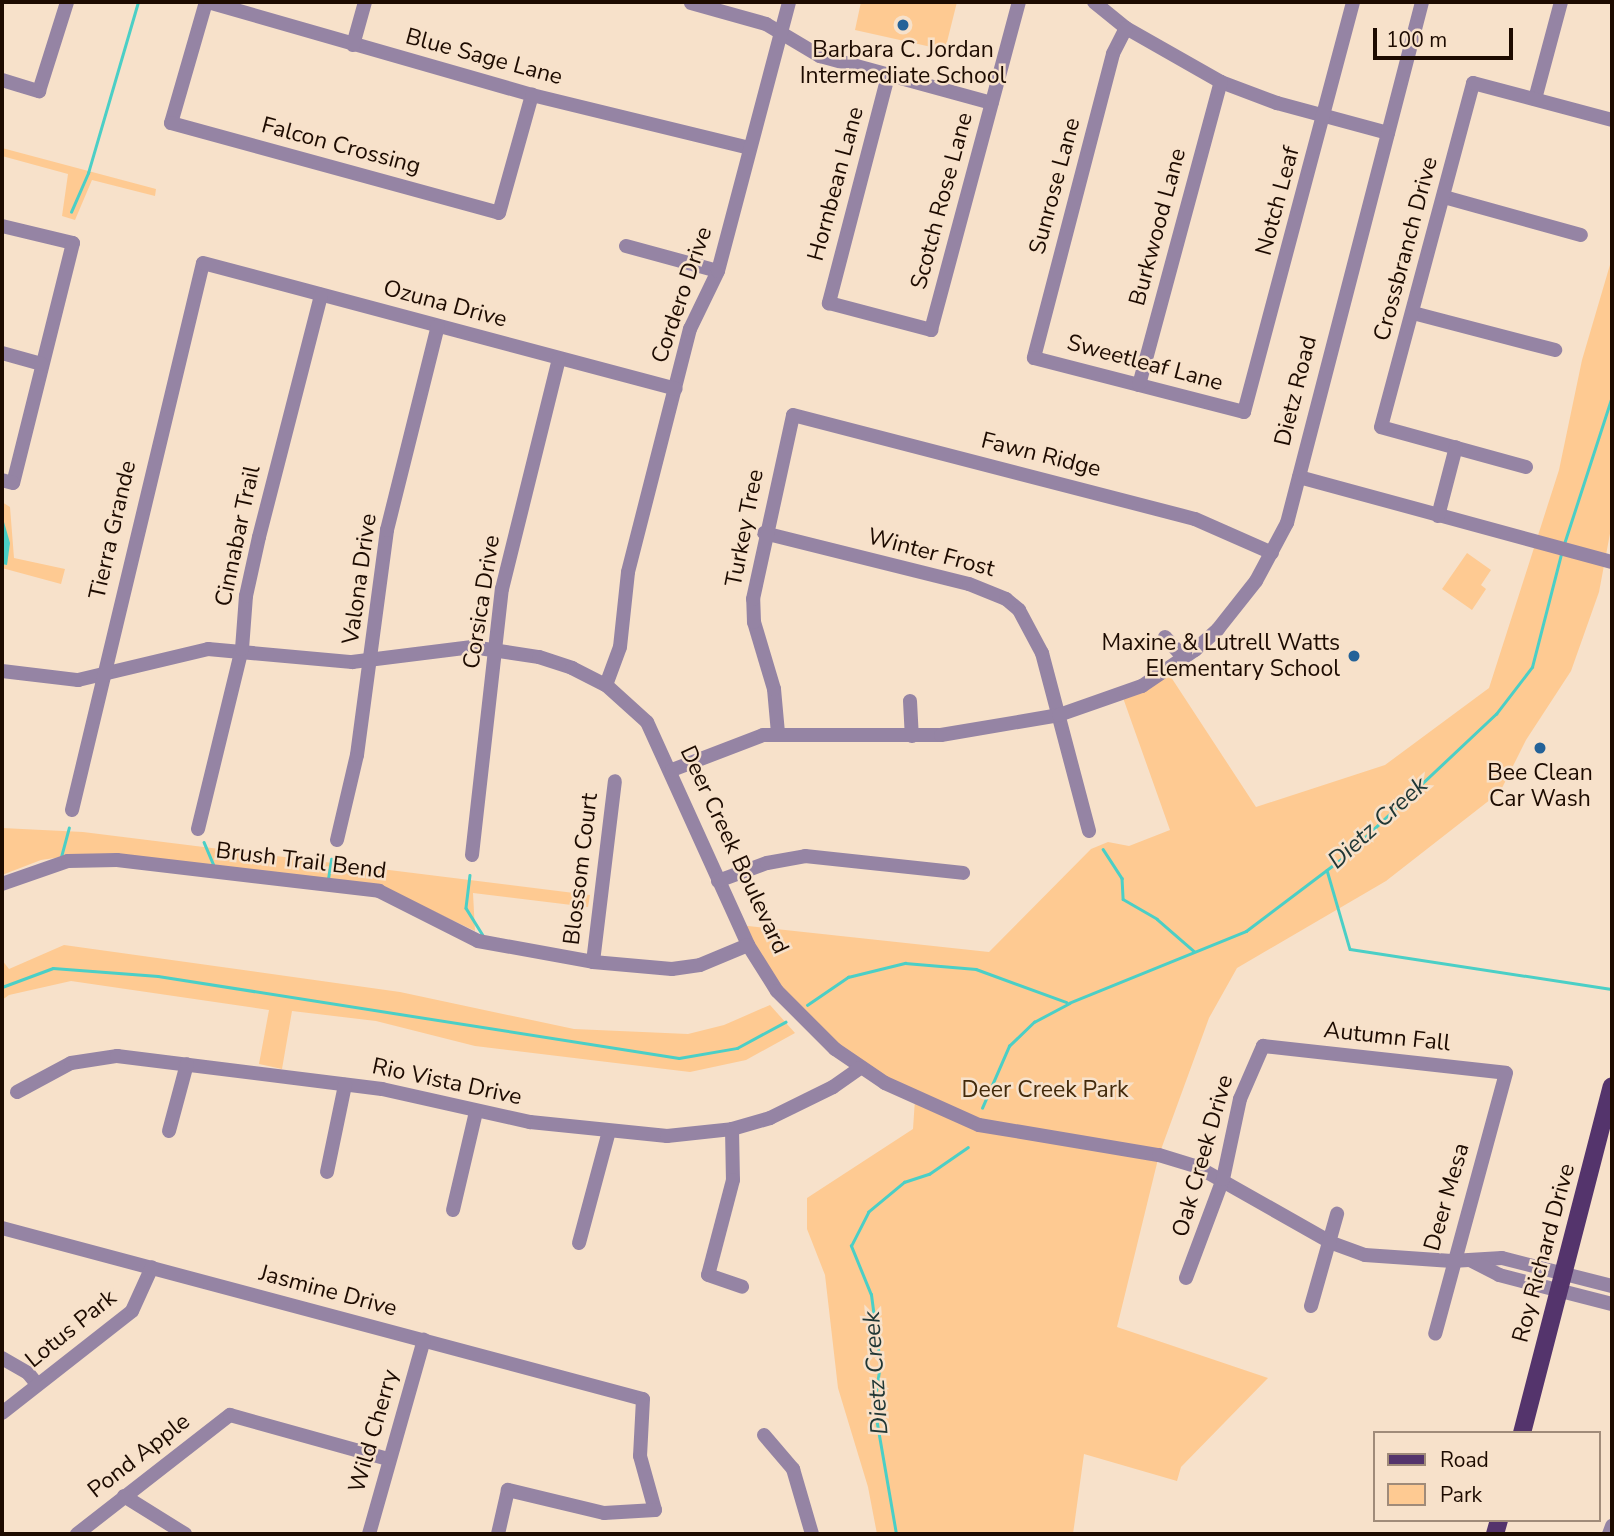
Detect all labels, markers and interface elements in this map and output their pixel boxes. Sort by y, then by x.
scale bar [1376,14,1516,58]
marker: Barbara C. Jordan Intermediate School [895,17,911,33]
street label: Blue Sage Lane [403,23,565,91]
text: 100 m [1386,26,1447,54]
place label: Barbara C. Jordan Intermediate School [800,36,1006,90]
street label: Hornbean Lane [802,104,870,264]
street label: Scotch Rose Lane [905,110,979,292]
street label: Falcon Crossing [258,112,424,180]
street label: Sunrose Lane [1024,115,1086,257]
street label: Notch Leaf [1250,143,1306,259]
street label: Burkwood Lane [1124,145,1192,309]
street label: Crossbranch Drive [1368,154,1444,344]
street label: Cordero Drive [646,223,718,367]
street label: Ozuna Drive [380,274,510,334]
street label: Sweetleaf Lane [1064,329,1226,397]
street label: Dietz Road [1269,333,1323,449]
street label: Fawn Ridge [978,427,1104,483]
street label: Tierra Grande [84,458,142,602]
street label: Cinnabar Trail [210,463,266,609]
street label: Turkey Tree [720,467,770,589]
street label: Valona Drive [337,512,383,646]
street label: Winter Frost [865,523,997,583]
street label: Corsica Drive [458,533,506,671]
place label: Maxine & Lutrell Watts Elementary School [1102,629,1340,683]
marker: Maxine & Lutrell Watts Elementary School [1346,648,1362,664]
marker: Bee Clean Car Wash [1532,740,1548,756]
street label: Deer Creek Boulevard [674,742,794,958]
place label: Bee Clean Car Wash [1487,759,1593,813]
water label: Dietz Creek [1322,771,1434,875]
street label: Blossom Court [558,791,604,947]
street label: Brush Trail Bend [214,837,388,885]
street label: Autumn Fall [1322,1017,1452,1057]
street label: Rio Vista Drive [370,1053,524,1111]
street label: Oak Creek Drive [1167,1072,1239,1240]
park label: Deer Creek Park [961,1076,1129,1104]
street label: Deer Mesa [1418,1140,1476,1254]
street label: Roy Richard Drive [1507,1161,1581,1345]
street label: Jasmine Drive [256,1259,400,1323]
street label: Lotus Park [20,1284,122,1374]
water label: Dietz Creek [857,1310,895,1436]
street label: Wild Cherry [343,1366,405,1496]
street label: Pond Apple [83,1408,195,1504]
legend [1372,1431,1600,1522]
text: Road [1440,1446,1489,1474]
text: Park [1440,1481,1482,1509]

